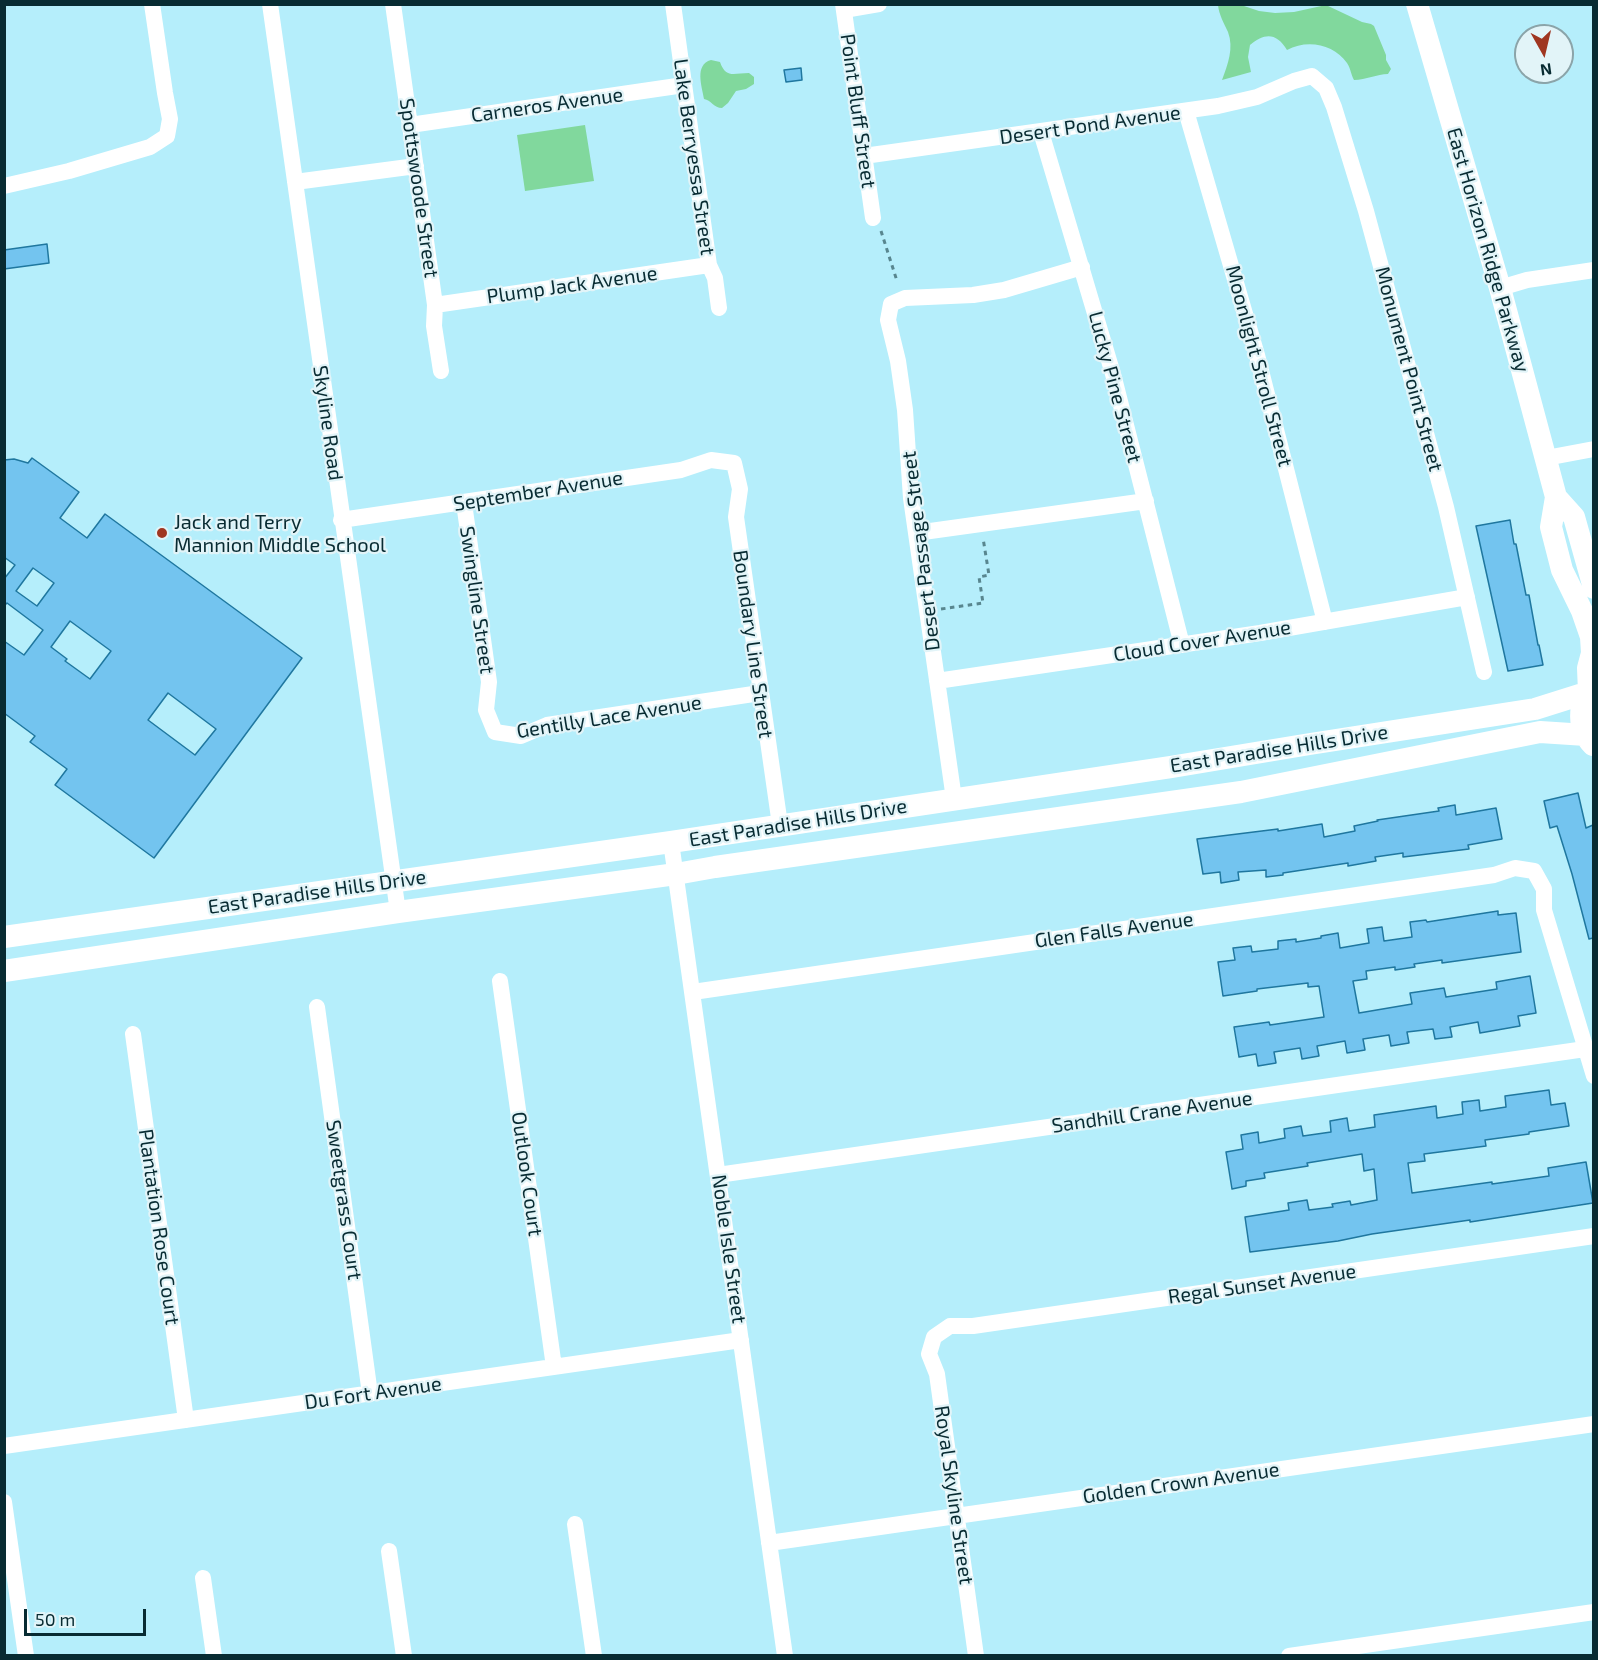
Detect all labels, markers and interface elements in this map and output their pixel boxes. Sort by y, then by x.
north arrow [1514,24,1574,84]
street label: Point Bluff Street [835,32,881,190]
street label: Lake Berryessa Street [668,57,720,257]
text: N [1539,60,1553,81]
street label: Carneros Avenue [469,82,625,128]
street label: Spottswoode Street [395,97,443,279]
street label: Desert Pond Avenue [998,100,1182,150]
street label: East Horizon Ridge Parkway [1442,125,1534,375]
street label: Plump Jack Avenue [485,261,659,309]
street label: Moonlight Stroll Street [1221,263,1297,469]
street label: Monument Point Street [1370,264,1448,474]
street label: Lucky Pine Street [1083,309,1147,465]
street label: Skyline Road [308,364,348,482]
street label: Desert Passage Street [897,450,945,652]
street label: September Avenue [452,466,624,516]
place label: Jack and Terry Mannion Middle School [174,510,386,557]
street label: Swingline Street [455,525,499,675]
marker: Jack and Terry Mannion Middle School [155,526,169,540]
street label: Boundary Line Street [728,548,778,740]
street label: Cloud Cover Avenue [1112,615,1292,667]
street label: Gentilly Lace Avenue [515,691,703,743]
street label: East Paradise Hills Drive [1168,720,1390,778]
street label: East Paradise Hills Drive [687,794,909,852]
street label: East Paradise Hills Drive [206,865,428,919]
street label: Glen Falls Avenue [1033,907,1195,953]
street label: Sandhill Crane Avenue [1050,1086,1254,1138]
street label: Outlook Court [506,1110,548,1238]
street label: Sweetgrass Court [321,1118,367,1282]
street label: Plantation Rose Court [133,1127,185,1327]
street label: Noble Isle Street [707,1173,751,1325]
street label: Regal Sunset Avenue [1166,1259,1358,1309]
street label: Du Fort Avenue [303,1372,443,1414]
street label: Royal Skyline Street [930,1404,978,1586]
street label: Golden Crown Avenue [1081,1457,1281,1509]
scale bar [27,1597,148,1635]
text: 50 m [35,1608,75,1630]

